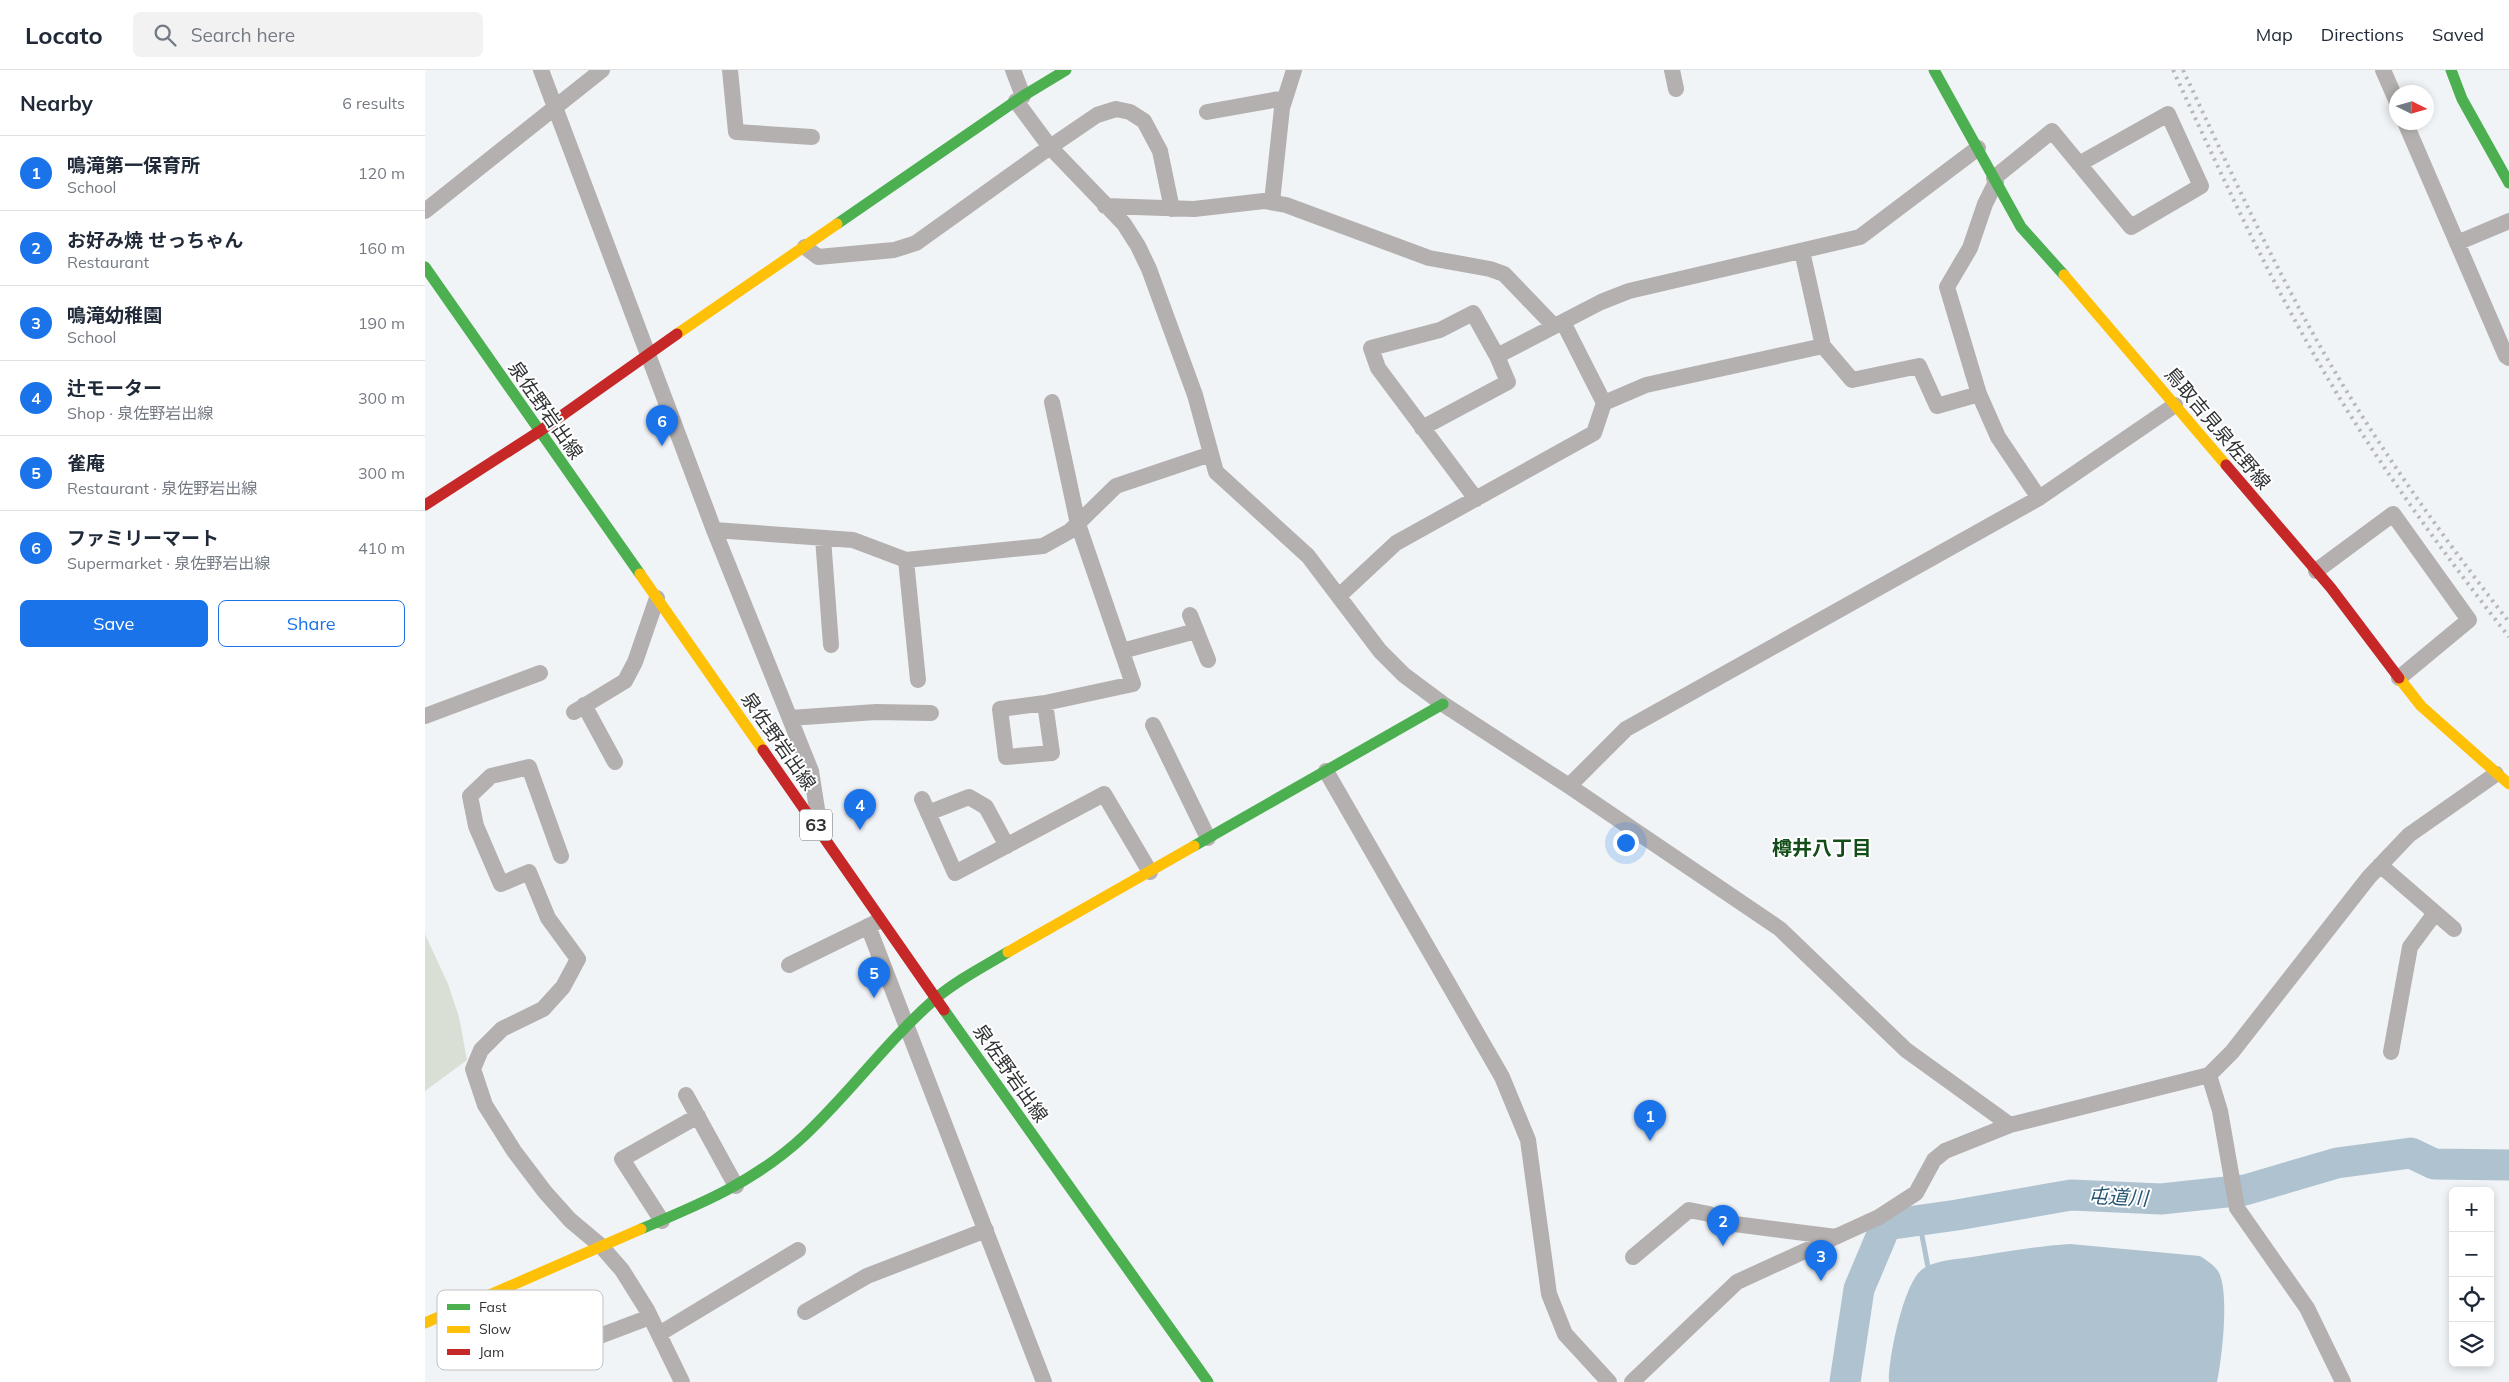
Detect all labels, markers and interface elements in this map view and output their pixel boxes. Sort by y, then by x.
search box [133,12,483,57]
text: Locato [25,20,103,50]
icon: search [151,21,179,49]
text: Search here [191,23,295,47]
text: Map [2256,23,2293,46]
text: Directions [2321,23,2404,46]
text: Saved [2432,23,2484,46]
north arrow [2389,85,2434,130]
text: Nearby [20,90,93,116]
text: 6 results [342,93,405,113]
text: 鳴滝第一保育所 [67,153,200,177]
text: 1 [31,163,41,183]
text: 120 m [358,163,405,183]
text: School [67,177,116,197]
text: お好み焼 せっちゃん [67,228,243,252]
text: 2 [31,238,41,258]
text: 160 m [358,238,405,258]
text: Restaurant [67,252,149,272]
text: 鳴滝幼稚園 [67,303,162,327]
text: 3 [31,313,41,333]
text: 190 m [358,313,405,333]
text: School [67,327,116,347]
street label: 泉佐野岩出線 [503,356,589,464]
street label: 鳥取吉見泉佐野線 [2160,362,2276,494]
text: 辻モーター [67,376,162,400]
text: 4 [31,388,41,408]
text: 300 m [358,388,405,408]
text: Shop · 泉佐野岩出線 [67,403,213,423]
pin: 6 [646,405,678,446]
text: 雀庵 [67,451,105,475]
text: 5 [31,463,41,483]
text: 300 m [358,463,405,483]
text: Restaurant · 泉佐野岩出線 [67,478,257,498]
text: ファミリーマート [67,526,219,550]
text: 6 [31,538,41,558]
text: 410 m [358,538,405,558]
text: Supermarket · 泉佐野岩出線 [67,553,270,573]
button: Save [20,600,208,647]
button: Share [218,600,405,647]
street label: 泉佐野岩出線 [736,687,822,795]
pin: 4 [844,789,876,830]
road number: 63 [800,810,832,840]
your location [1613,830,1639,856]
district label: 樽井八丁目 [1772,835,1872,860]
pin: 5 [858,957,890,998]
street label: 泉佐野岩出線 [968,1019,1054,1127]
pin: 1 [1634,1100,1666,1141]
water label: 屯道川 [2087,1182,2151,1211]
map controls [2449,1187,2494,1367]
button: + [2449,1187,2494,1232]
pin: 2 [1707,1205,1739,1246]
button: − [2449,1232,2494,1277]
pin: 3 [1805,1240,1837,1281]
button: locate [2449,1277,2494,1322]
legend [437,1290,603,1370]
text: Fast [479,1298,507,1316]
text: Slow [479,1320,511,1338]
button: layers [2449,1322,2494,1367]
text: Jam [479,1343,504,1361]

